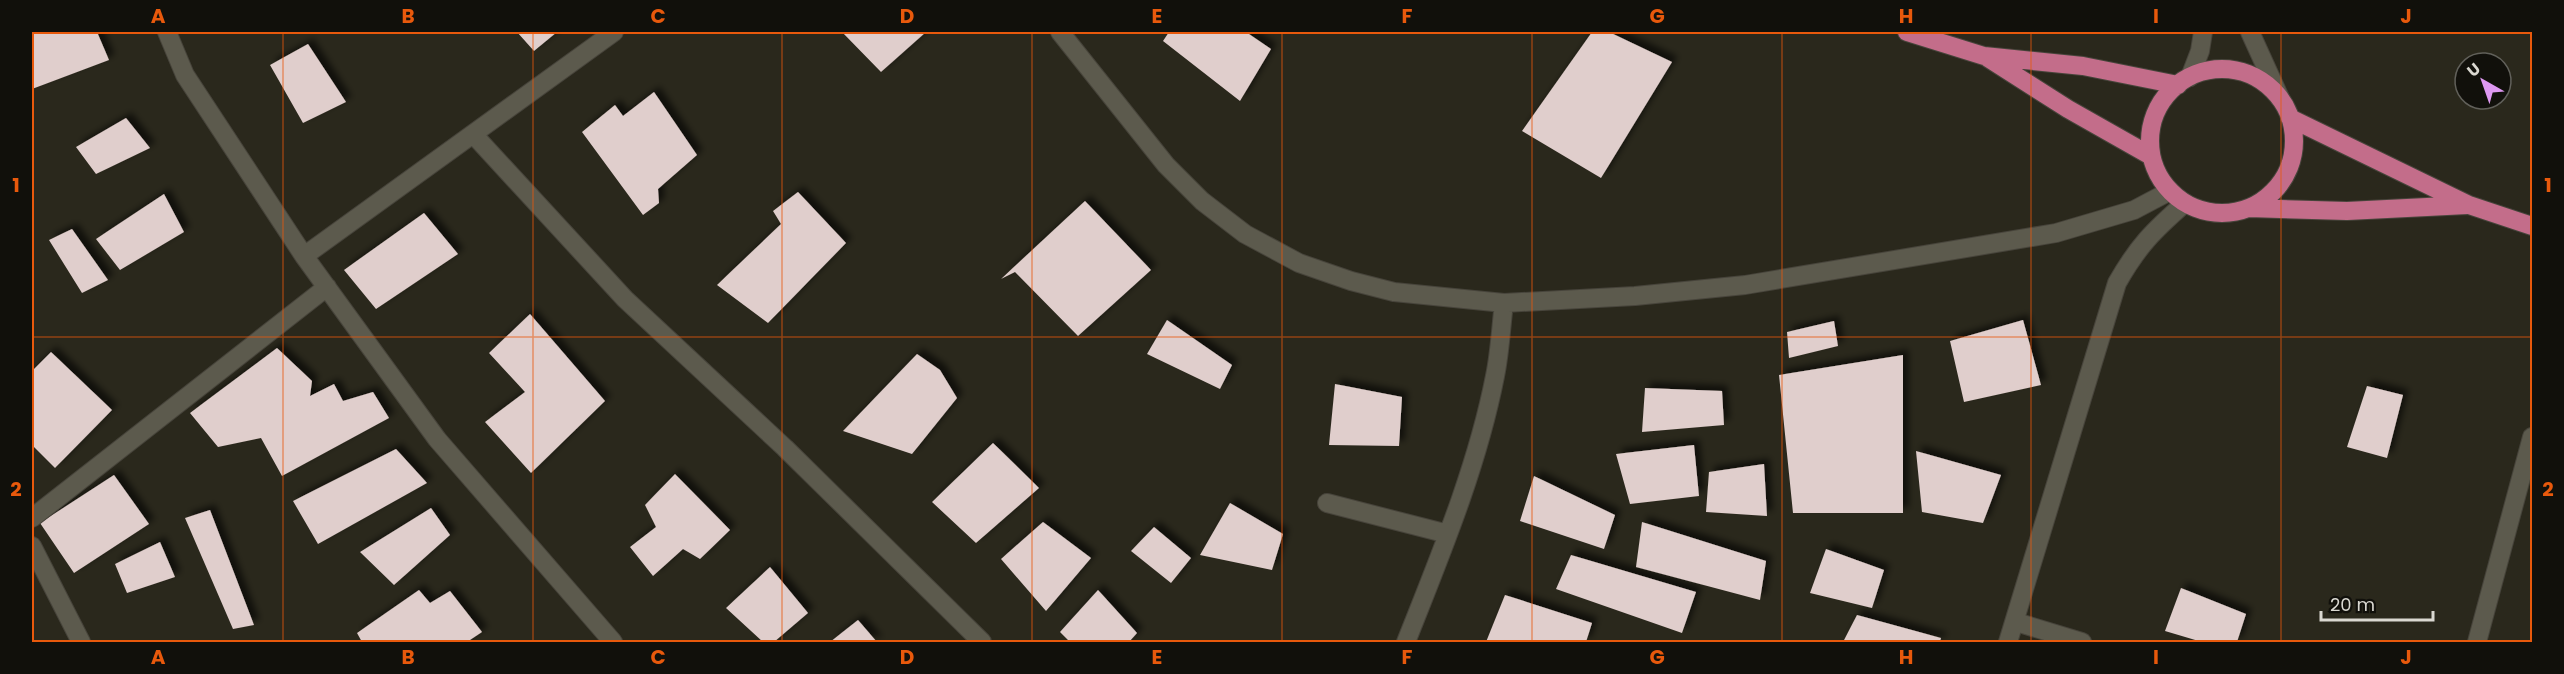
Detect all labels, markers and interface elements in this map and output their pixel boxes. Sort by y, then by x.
text: A [151,2,166,30]
text: B [401,2,415,30]
text: C [650,2,666,30]
text: D [900,2,914,30]
text: E [1152,2,1162,30]
text: F [1402,2,1413,30]
text: G [1649,2,1665,30]
text: H [1899,2,1913,30]
text: I [2153,2,2159,30]
text: J [2400,2,2412,30]
north arrow [2453,51,2513,111]
text: U [2462,57,2485,82]
text: 1 [12,171,20,199]
text: 1 [2544,171,2552,199]
text: 2 [10,475,22,503]
text: 2 [2542,475,2554,503]
scale bar [2321,584,2434,622]
text: 20 m [2330,592,2375,617]
text: A [151,643,166,671]
text: B [401,643,415,671]
text: C [650,643,666,671]
text: D [900,643,914,671]
text: E [1152,643,1162,671]
text: F [1402,643,1413,671]
text: G [1649,643,1665,671]
text: H [1899,643,1913,671]
text: I [2153,643,2159,671]
text: J [2400,643,2412,671]

